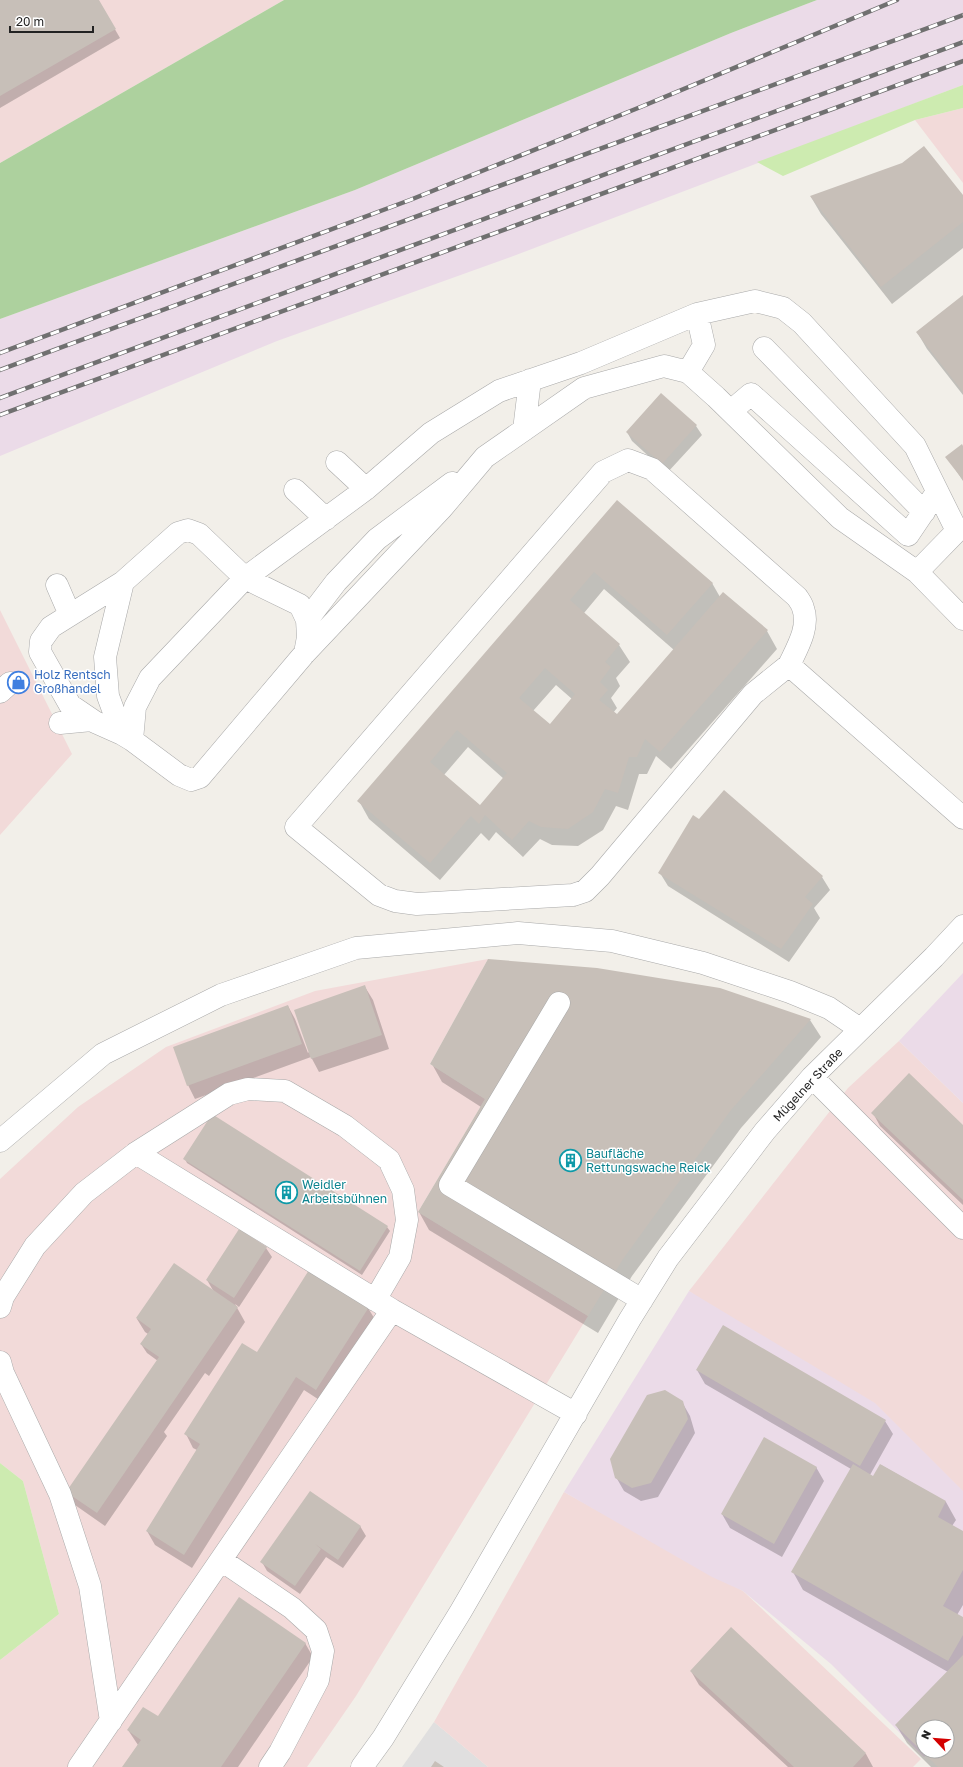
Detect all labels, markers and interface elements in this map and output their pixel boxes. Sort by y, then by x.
scale bar [10,8,93,34]
text: 20 m [16,14,44,29]
place label: Holz Rentsch Großhandel [34,667,111,696]
shop icon: Holz Rentsch Großhandel [5,669,31,695]
street label: Mügelner Straße [770,1045,846,1125]
place label: Baufläche Rettungswache Reick [586,1146,711,1175]
building icon: Baufläche Rettungswache Reick [558,1148,584,1174]
place label: Weidler Arbeitsbühnen [302,1177,387,1206]
building icon: Weidler Arbeitsbühnen [273,1179,299,1205]
north arrow [915,1719,955,1759]
text: N [918,1728,933,1741]

